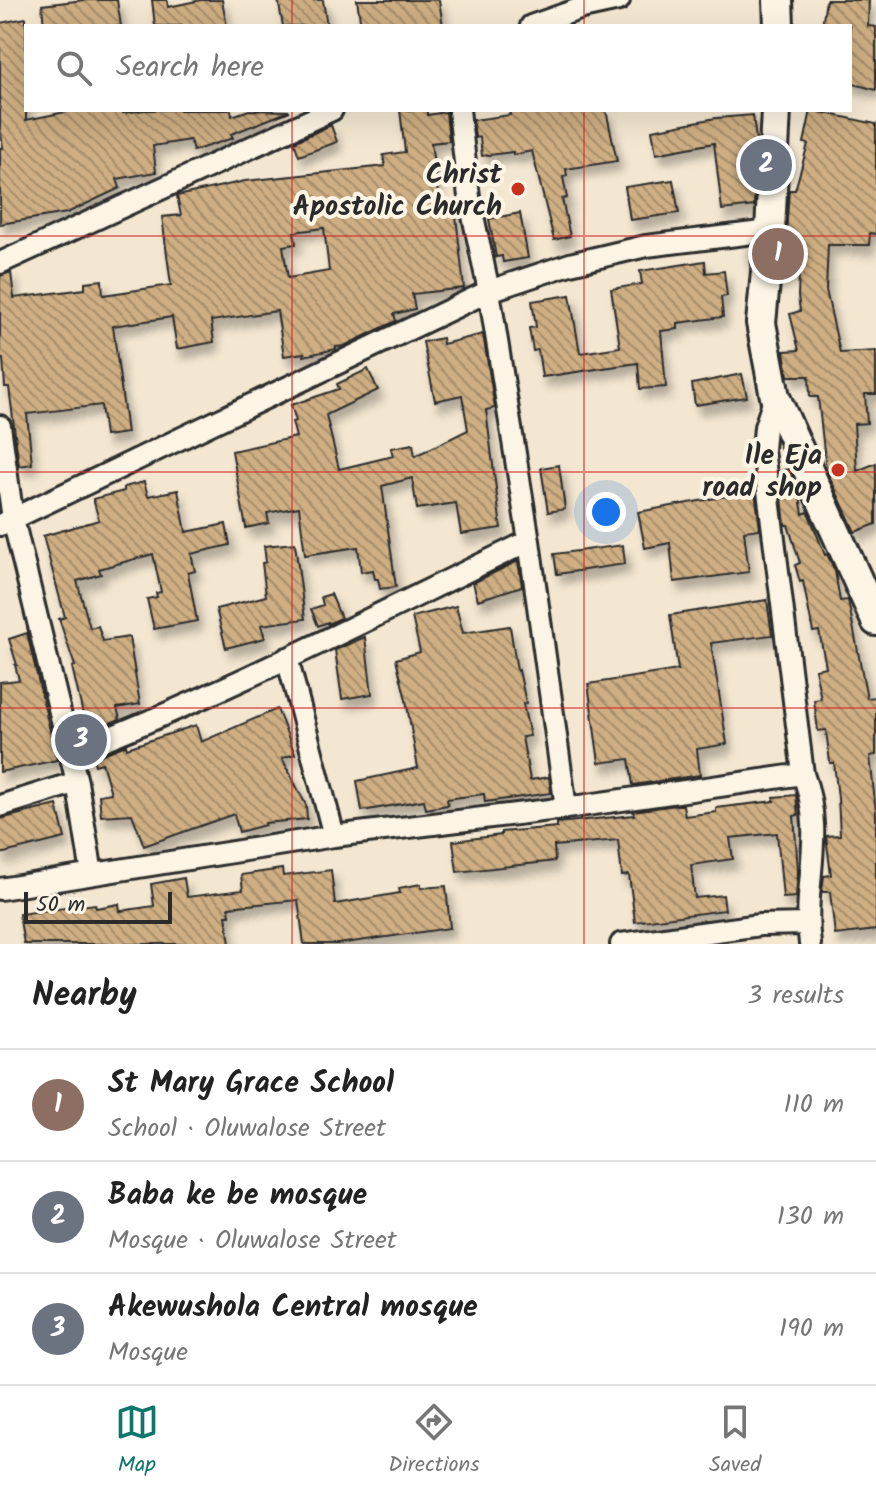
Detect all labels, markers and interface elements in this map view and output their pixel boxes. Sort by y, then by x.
search box [24,24,852,112]
text: Search here [116,44,264,92]
icon: search [52,46,96,90]
pin: 2 [740,135,792,195]
place label: Christ Apostolic Church [293,153,502,230]
marker: Christ Apostolic Church [509,180,527,198]
pin: 1 [752,224,804,284]
place label: Ile Eja road shop [702,434,822,511]
marker: Ile Eja road shop [829,461,847,479]
your location [586,492,626,532]
pin: 3 [55,710,107,770]
scale bar [24,888,172,924]
text: 50 m [36,888,85,923]
text: Nearby [32,969,137,1023]
text: 3 results [747,975,844,1017]
text: St Mary Grace School [108,1060,394,1108]
text: 1 [54,1084,62,1126]
text: 110 m [784,1084,844,1126]
text: School · Oluwalose Street [108,1108,386,1150]
text: Baba ke be mosque [108,1172,367,1220]
text: 2 [50,1196,66,1238]
text: 130 m [777,1196,844,1238]
text: Mosque · Oluwalose Street [108,1220,397,1262]
text: Akewushola Central mosque [108,1284,478,1332]
text: 3 [51,1308,65,1350]
text: 190 m [779,1308,844,1350]
text: Mosque [108,1332,188,1374]
tab: Map [115,1400,159,1483]
tab: Directions [388,1400,480,1483]
tab: Saved [709,1400,761,1483]

